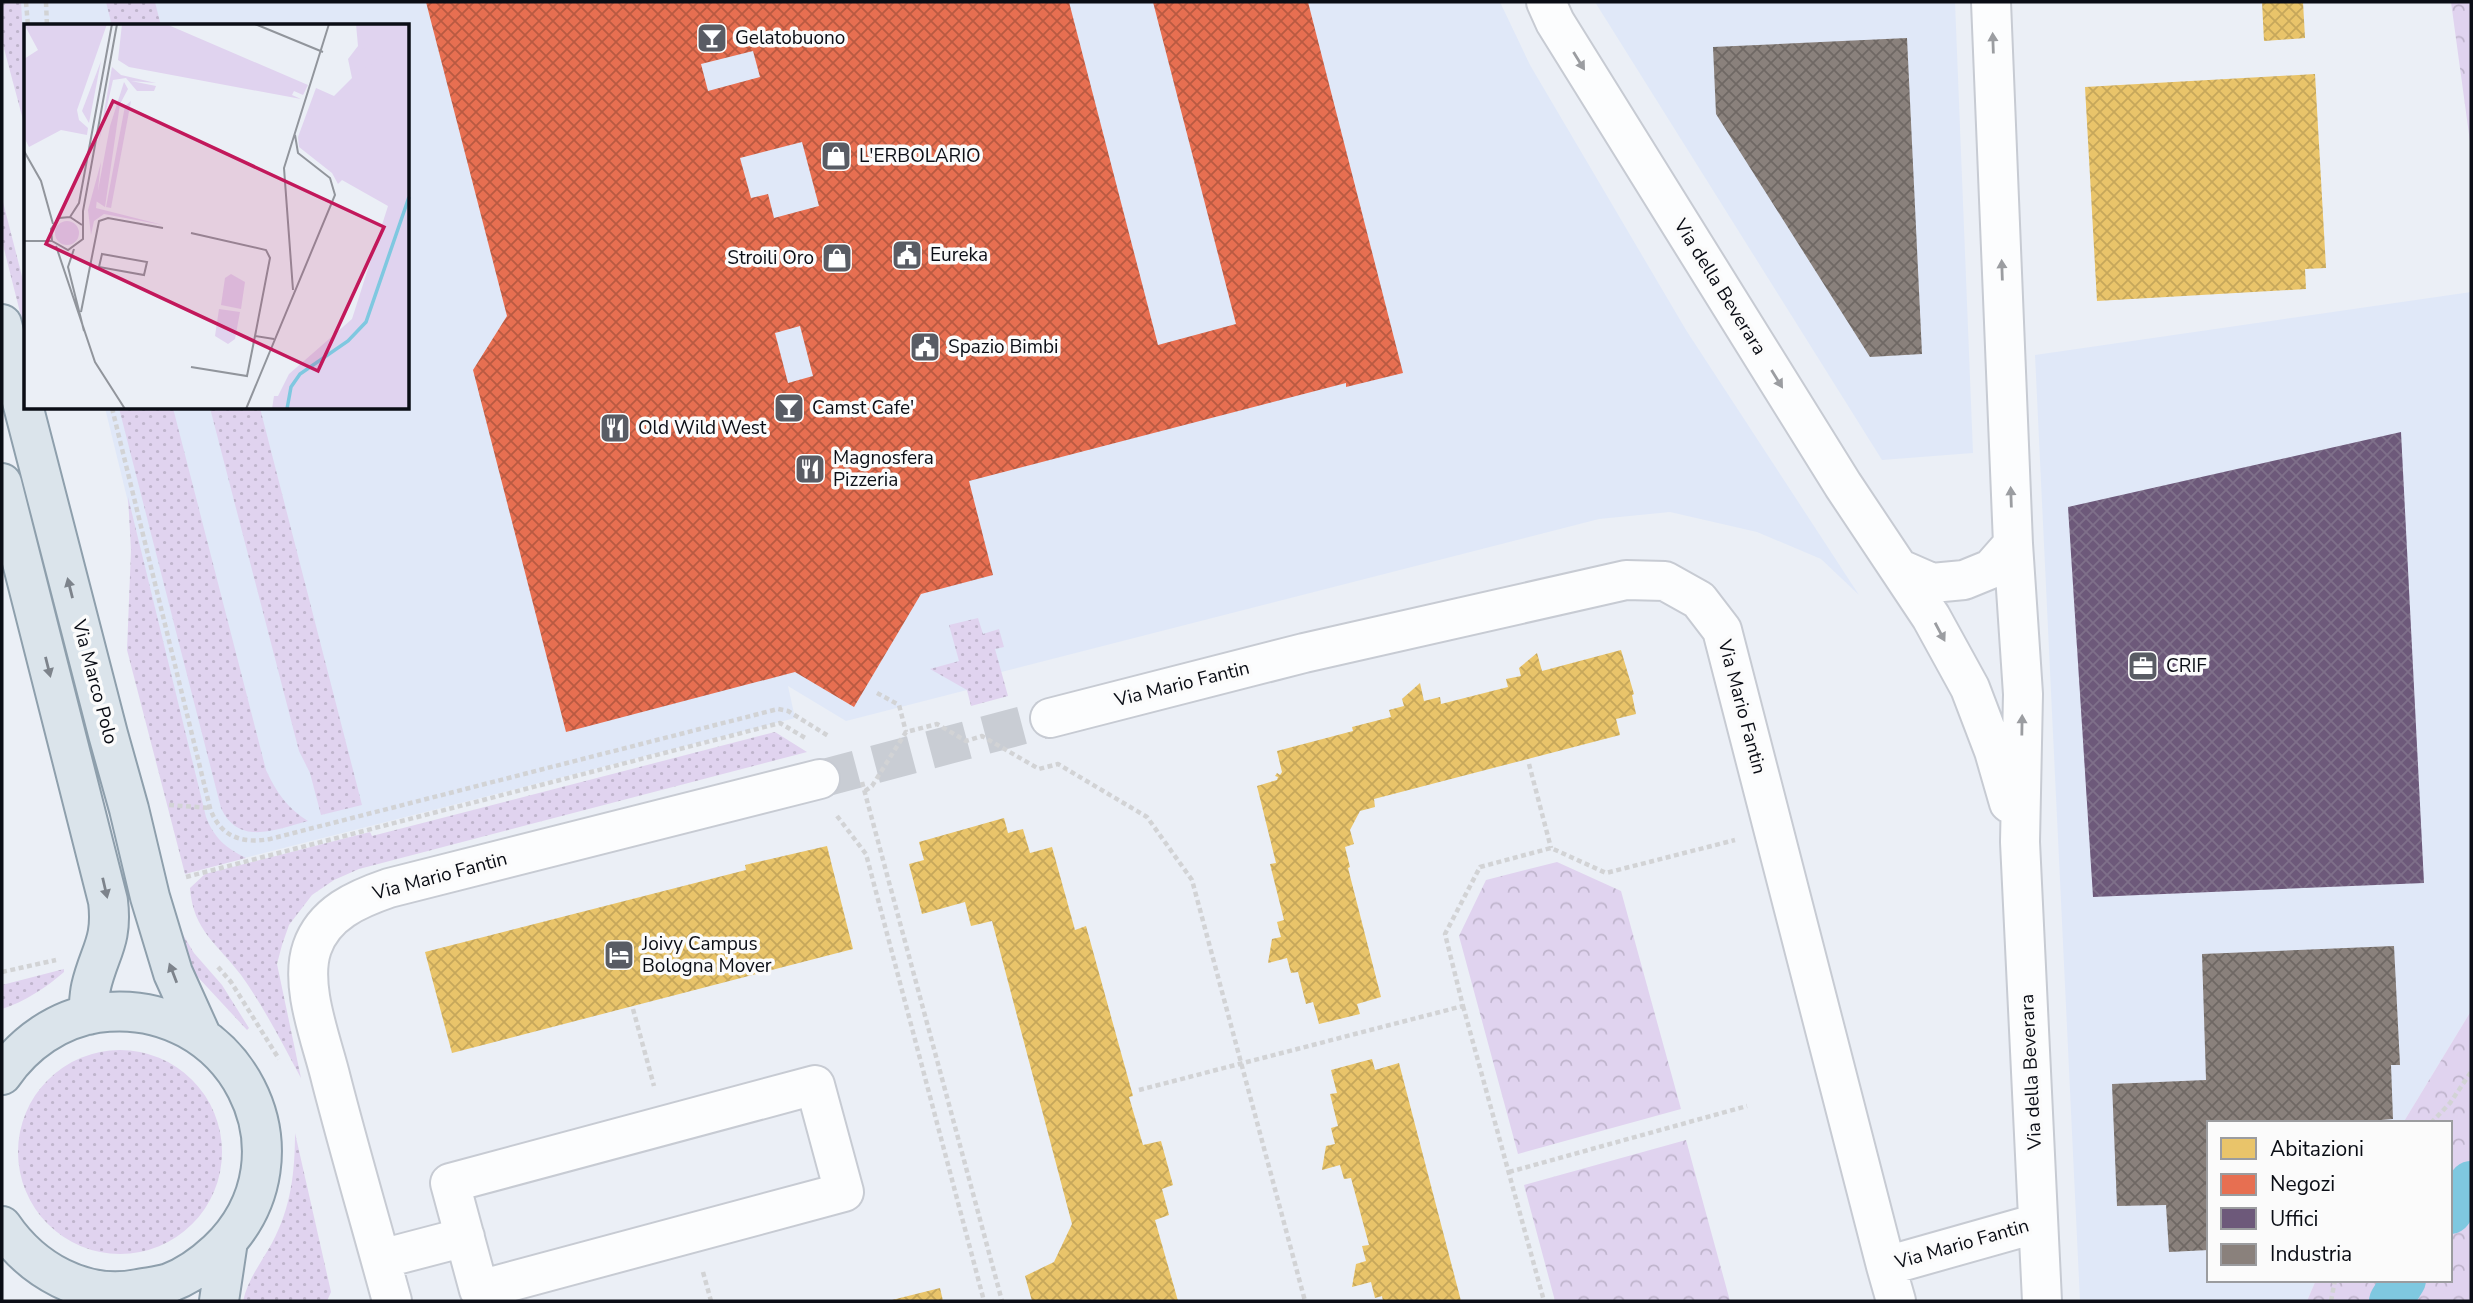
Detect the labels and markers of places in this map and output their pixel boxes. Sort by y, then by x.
bar icon: Gelatobuono [695,21,729,55]
place label: Gelatobuono [735,25,845,51]
shop icon: L'ERBOLARIO [819,139,853,173]
place label: L'ERBOLARIO [859,143,981,169]
public building icon: Eureka [890,238,924,272]
shop icon: Stroili Oro [820,241,854,275]
place label: Eureka [930,242,988,268]
place label: Stroili Oro [727,245,814,271]
public building icon: Spazio Bimbi [908,330,942,364]
place label: Spazio Bimbi [948,334,1059,360]
bar icon: Camst Cafe' [772,391,806,425]
place label: Camst Cafe' [812,395,914,421]
restaurant icon: Old Wild West [598,411,632,445]
place label: Old Wild West [638,415,767,441]
place label: Magnosfera Pizzeria [833,445,934,493]
restaurant icon: Magnosfera Pizzeria [793,452,827,486]
office icon: CRIF [2126,649,2160,683]
place label: CRIF [2166,653,2207,679]
place label: Joivy Campus Bologna Mover [641,931,772,979]
hotel icon: Joivy Campus Bologna Mover [602,938,636,972]

